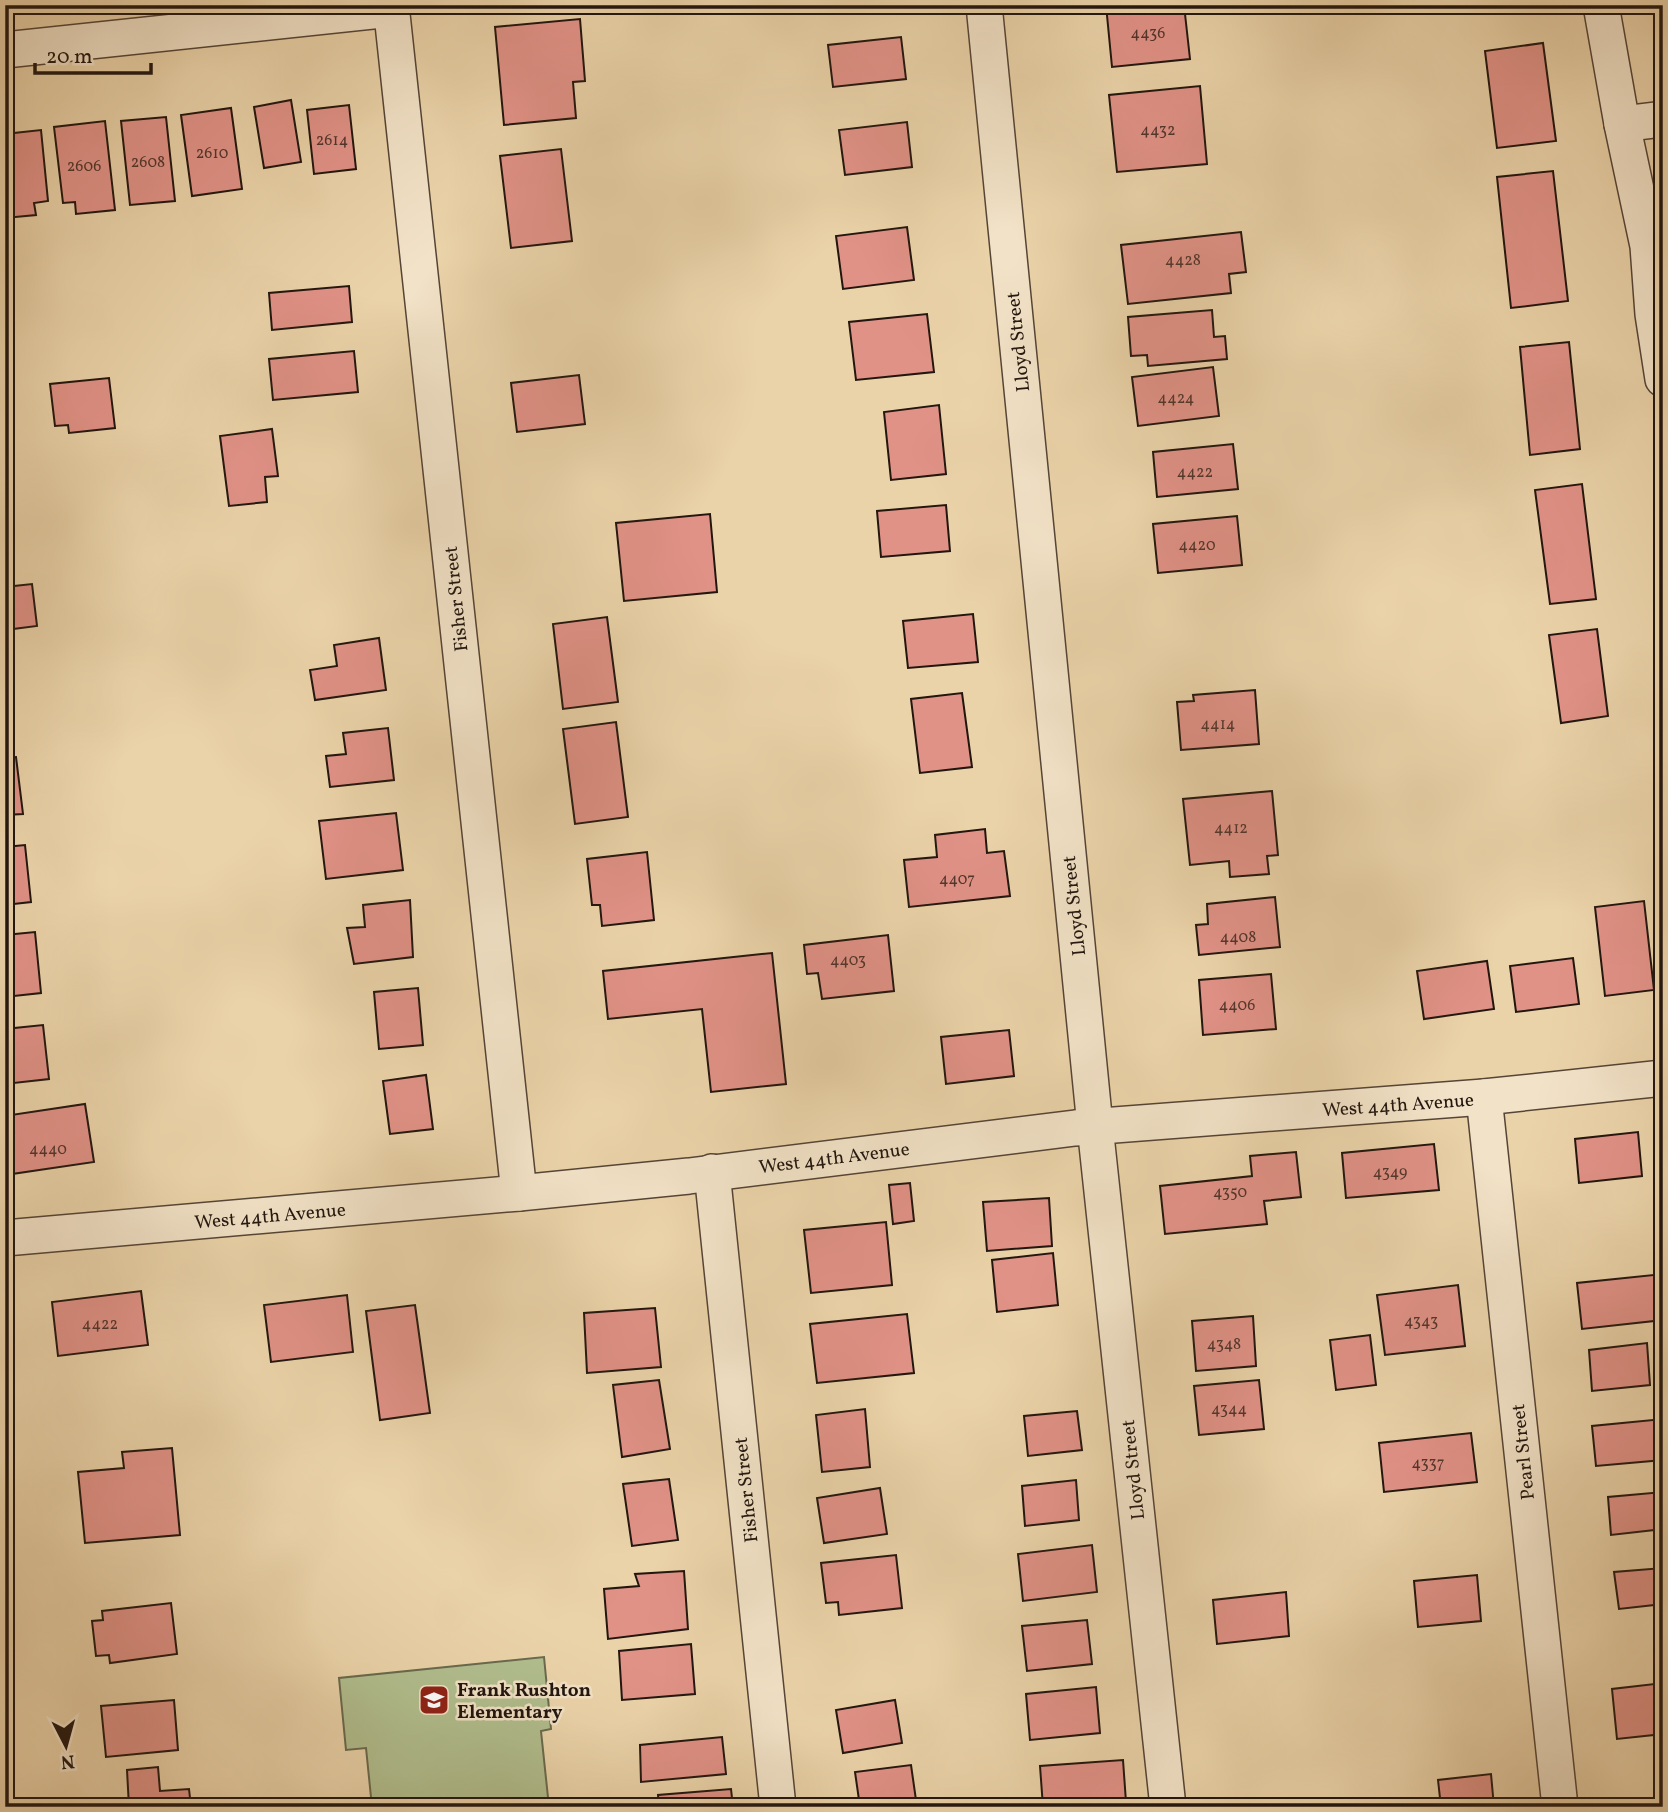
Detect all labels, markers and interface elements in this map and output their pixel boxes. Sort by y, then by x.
house number: 4436 [1131,23,1165,45]
scale bar [35,32,150,76]
text: 20 m [46,43,92,72]
house number: 4432 [1140,120,1176,142]
house number: 2614 [316,130,348,152]
house number: 2610 [196,143,228,165]
house number: 2608 [131,152,165,174]
house number: 2606 [67,156,101,178]
house number: 4428 [1165,250,1201,272]
street label: Lloyd Street [1001,290,1037,393]
house number: 4424 [1158,388,1194,410]
house number: 4422 [1177,462,1213,484]
house number: 4420 [1178,535,1216,557]
street label: Fisher Street [438,544,475,653]
house number: 4414 [1201,714,1235,736]
house number: 4412 [1214,818,1248,840]
street label: Lloyd Street [1057,854,1093,957]
house number: 4407 [939,869,975,891]
house number: 4408 [1220,927,1256,949]
house number: 4403 [830,950,866,972]
house number: 4406 [1219,995,1255,1017]
street label: West 44th Avenue [1322,1088,1475,1124]
street label: West 44th Avenue [757,1137,911,1181]
house number: 4440 [29,1139,67,1161]
house number: 4349 [1373,1162,1407,1184]
house number: 4350 [1213,1182,1247,1204]
street label: West 44th Avenue [193,1197,347,1237]
house number: 4343 [1404,1311,1438,1333]
house number: 4422 [82,1314,118,1336]
house number: 4348 [1207,1334,1241,1356]
house number: 4344 [1211,1399,1247,1421]
street label: Pearl Street [1506,1402,1542,1501]
street label: Lloyd Street [1116,1418,1152,1521]
street label: Fisher Street [728,1435,765,1544]
house number: 4337 [1412,1453,1445,1475]
place label: Frank Rushton Elementary [457,1678,591,1726]
school or university icon: Frank Rushton Elementary [417,1683,451,1717]
north arrow [32,1710,102,1780]
text: N [59,1747,76,1775]

